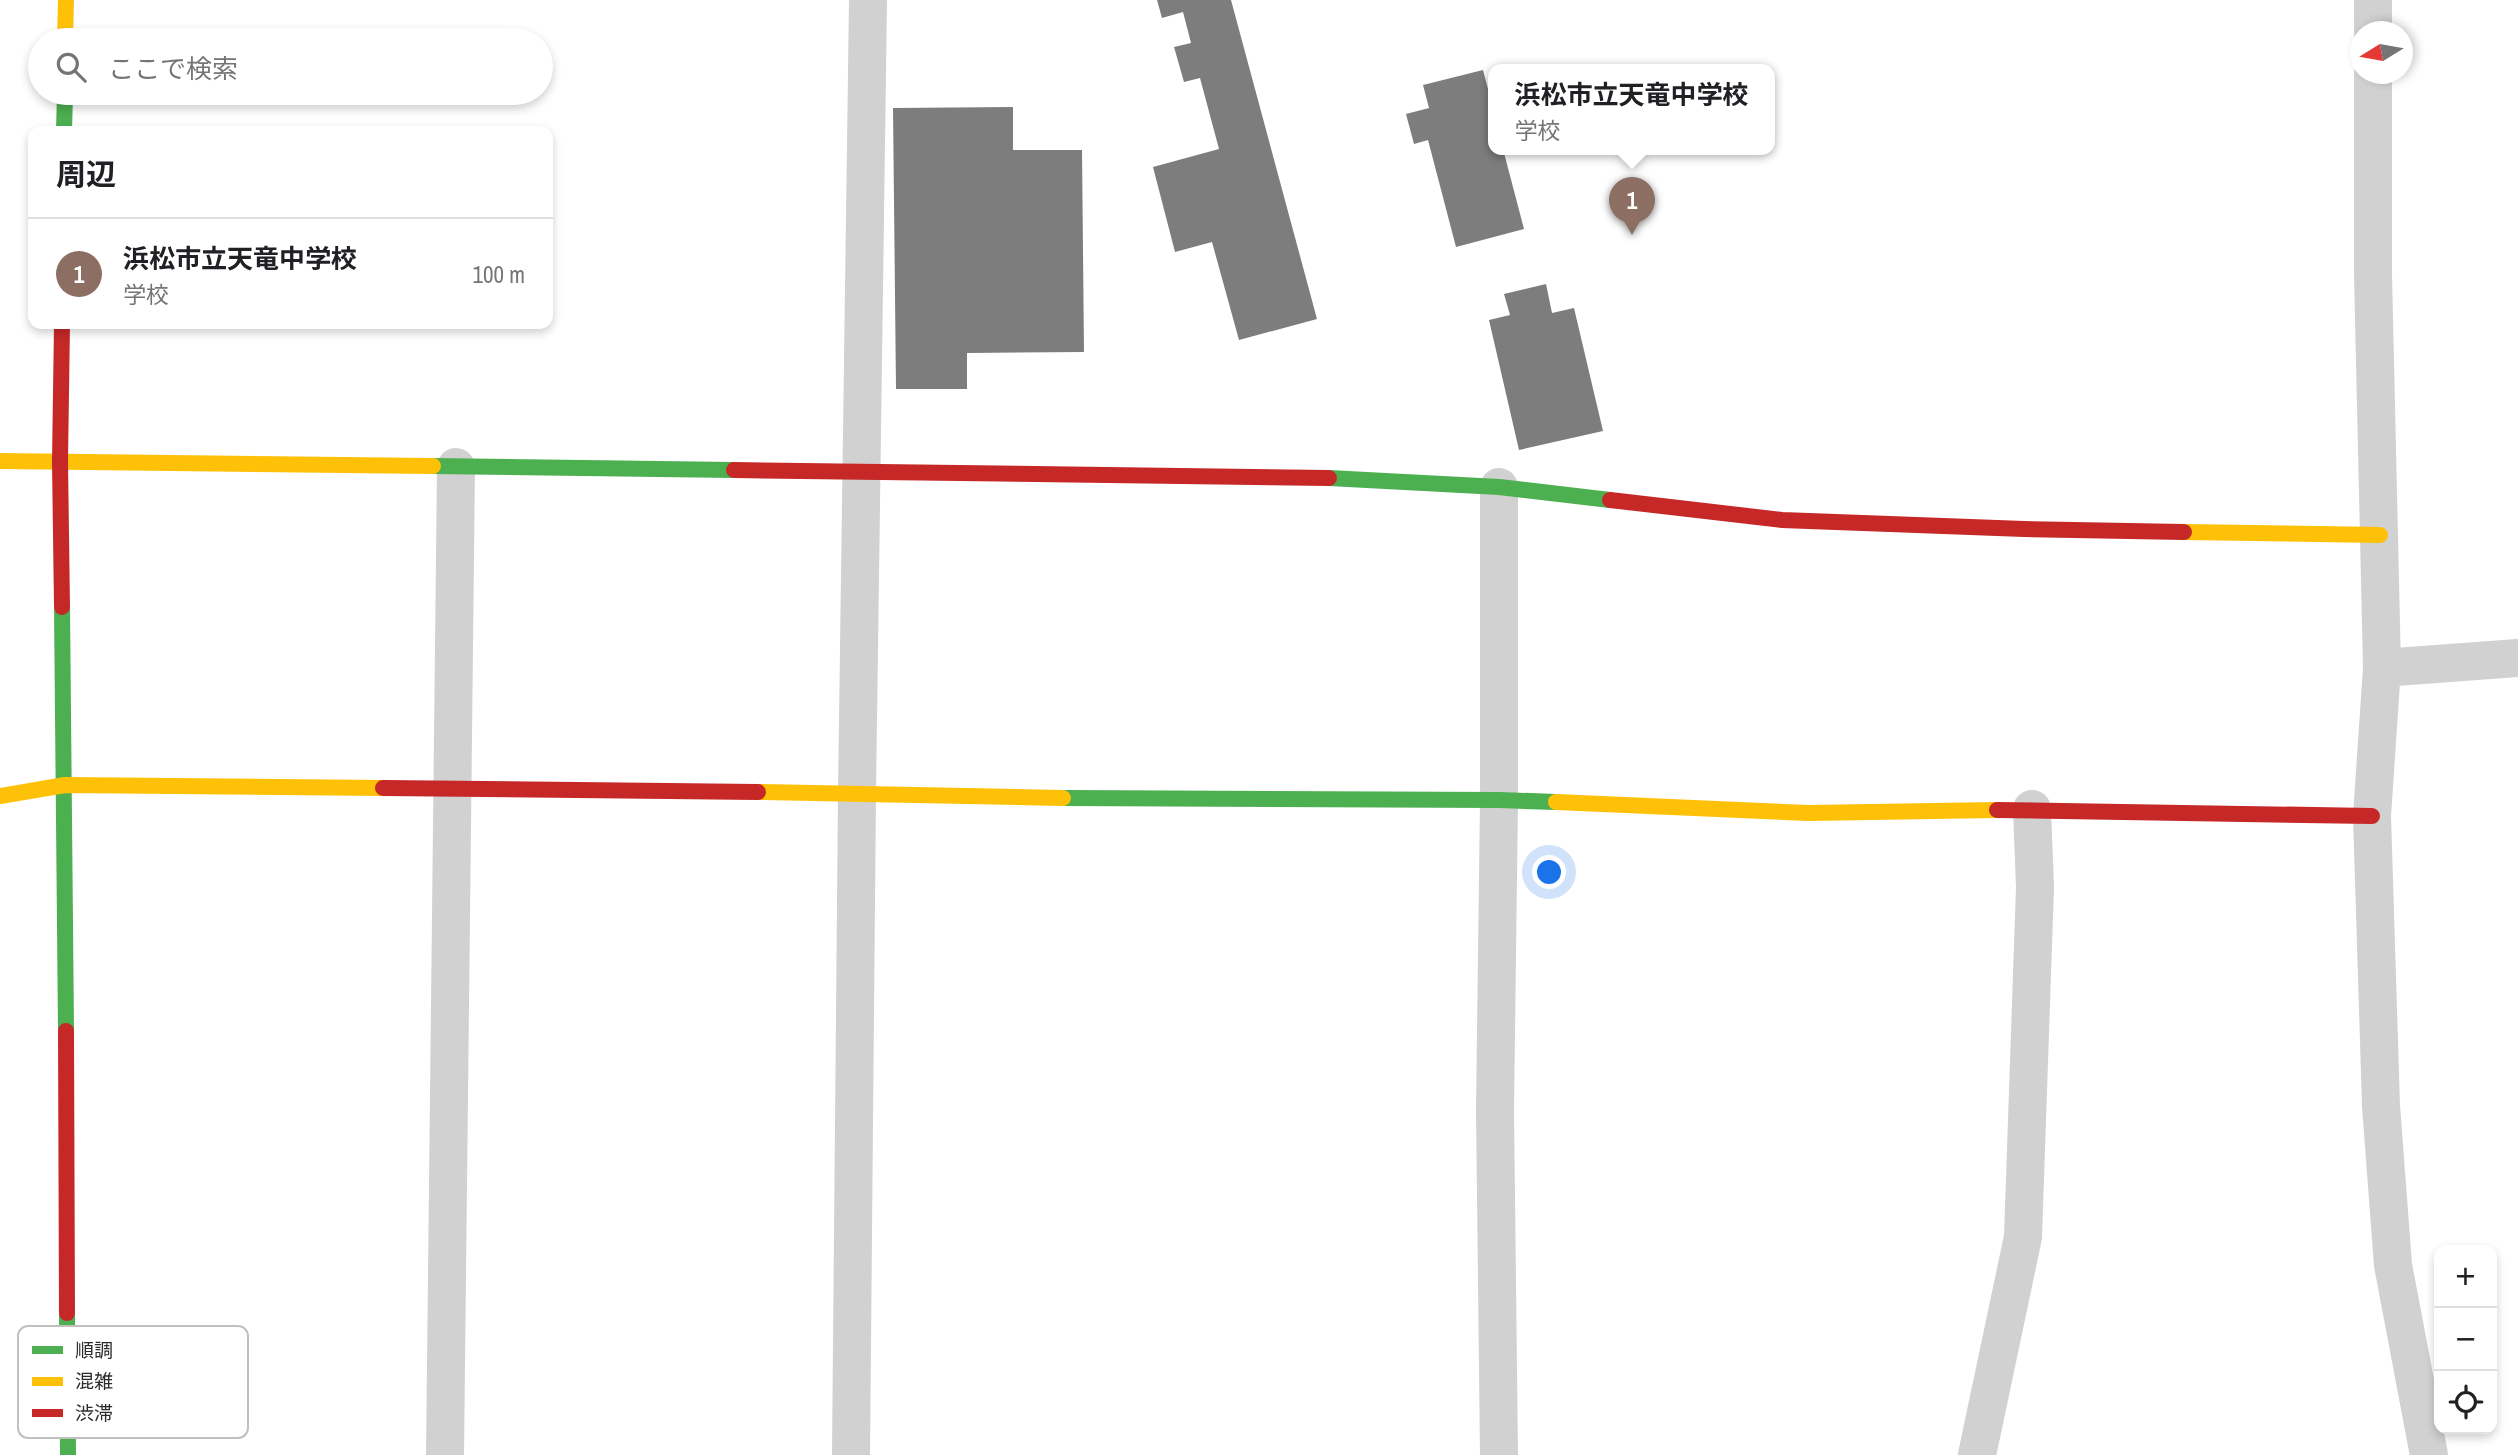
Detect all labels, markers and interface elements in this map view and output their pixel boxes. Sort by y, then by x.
north arrow [2350,21,2413,84]
search box [28,28,553,105]
icon: search [52,48,90,86]
text: ここで検索 [108,51,238,86]
popup [1488,64,1775,155]
text: 浜松市立天竜中学校 [1514,77,1749,112]
text: 学校 [1514,115,1560,146]
text: 周辺 [56,154,116,194]
pin: 1 [1609,177,1655,235]
text: 浜松市立天竜中学校 [123,241,357,276]
text: 1 [74,259,84,290]
text: 100 m [473,259,525,290]
text: 学校 [123,279,169,310]
your location [1532,855,1566,889]
map controls [2434,1245,2497,1434]
button: + [2434,1245,2497,1308]
button: − [2434,1308,2497,1371]
legend [18,1326,248,1438]
text: 順調 [75,1337,113,1363]
text: 混雑 [75,1368,113,1394]
button: locate [2434,1371,2497,1434]
text: 渋滞 [75,1400,113,1426]

